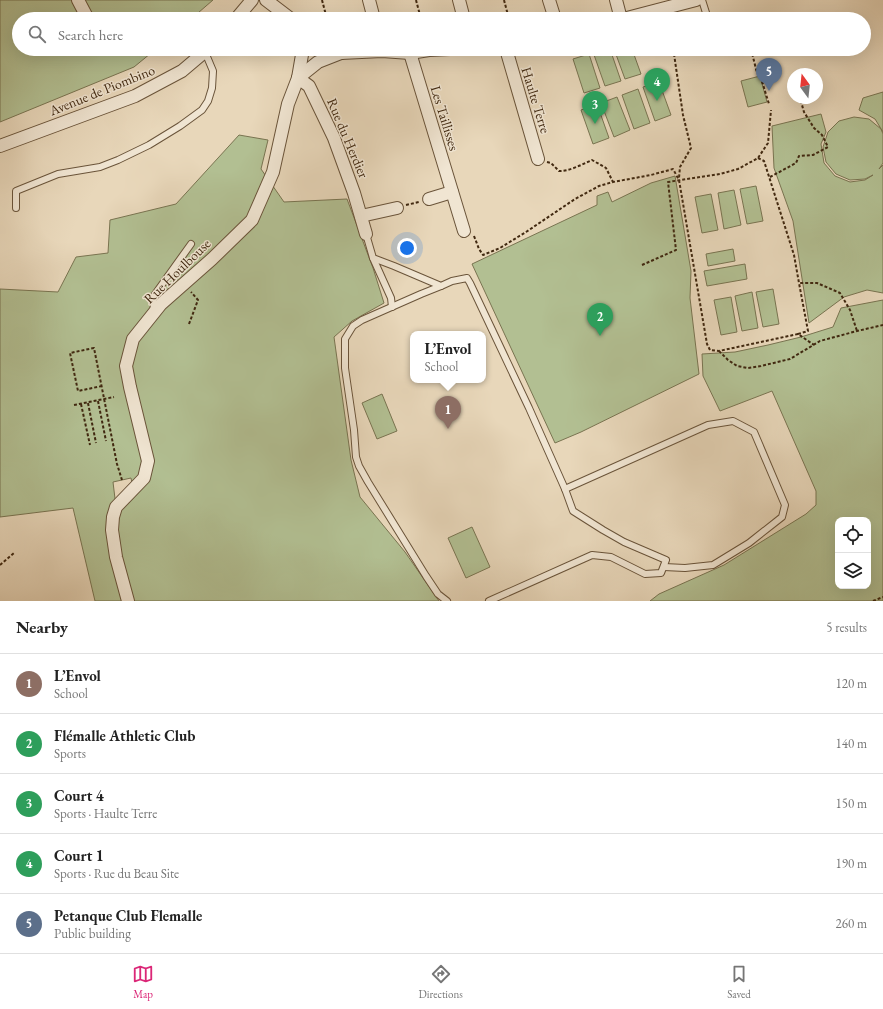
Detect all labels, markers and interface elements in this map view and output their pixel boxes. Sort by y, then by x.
search box [12,12,871,56]
icon: search [26,23,48,45]
text: Search here [58,25,123,44]
pin: 5 [756,58,782,91]
street label: Avenue de Piombino [46,61,157,120]
street label: Haulte Terre [517,65,555,136]
pin: 4 [644,68,670,101]
north arrow [787,68,823,104]
street label: Les Taillisses [427,83,464,153]
pin: 3 [582,91,608,124]
street label: Rue du Herdier [323,95,373,181]
street label: Rue Houlbouse [140,234,215,307]
your location [397,238,417,258]
pin: 2 [587,303,613,336]
popup [410,331,486,383]
text: L’Envol [425,339,471,358]
text: School [425,358,458,375]
pin: 1 [435,396,461,429]
map controls [835,517,871,589]
button: locate [835,517,871,553]
button: layers [835,553,871,589]
text: Nearby [16,616,68,638]
text: 5 results [826,619,867,636]
text: L’Envol [54,666,101,685]
text: 1 [26,675,32,692]
text: 120 m [836,675,867,692]
text: School [54,685,88,702]
text: Flémalle Athletic Club [54,726,195,745]
text: 2 [26,735,32,752]
text: 140 m [836,735,867,752]
text: Sports [54,745,86,762]
text: Court 4 [54,786,104,805]
text: 3 [26,795,32,812]
text: 150 m [836,795,867,812]
text: Sports · Haulte Terre [54,805,157,822]
text: Court 1 [54,846,104,865]
text: 4 [26,855,32,872]
text: 190 m [836,855,867,872]
text: Sports · Rue du Beau Site [54,865,179,882]
text: Petanque Club Flemalle [54,906,202,925]
text: 5 [26,915,32,932]
text: 260 m [836,915,867,932]
text: Public building [54,925,131,942]
tab: Map [132,963,154,1001]
tab: Directions [419,963,463,1001]
tab: Saved [727,963,751,1001]

